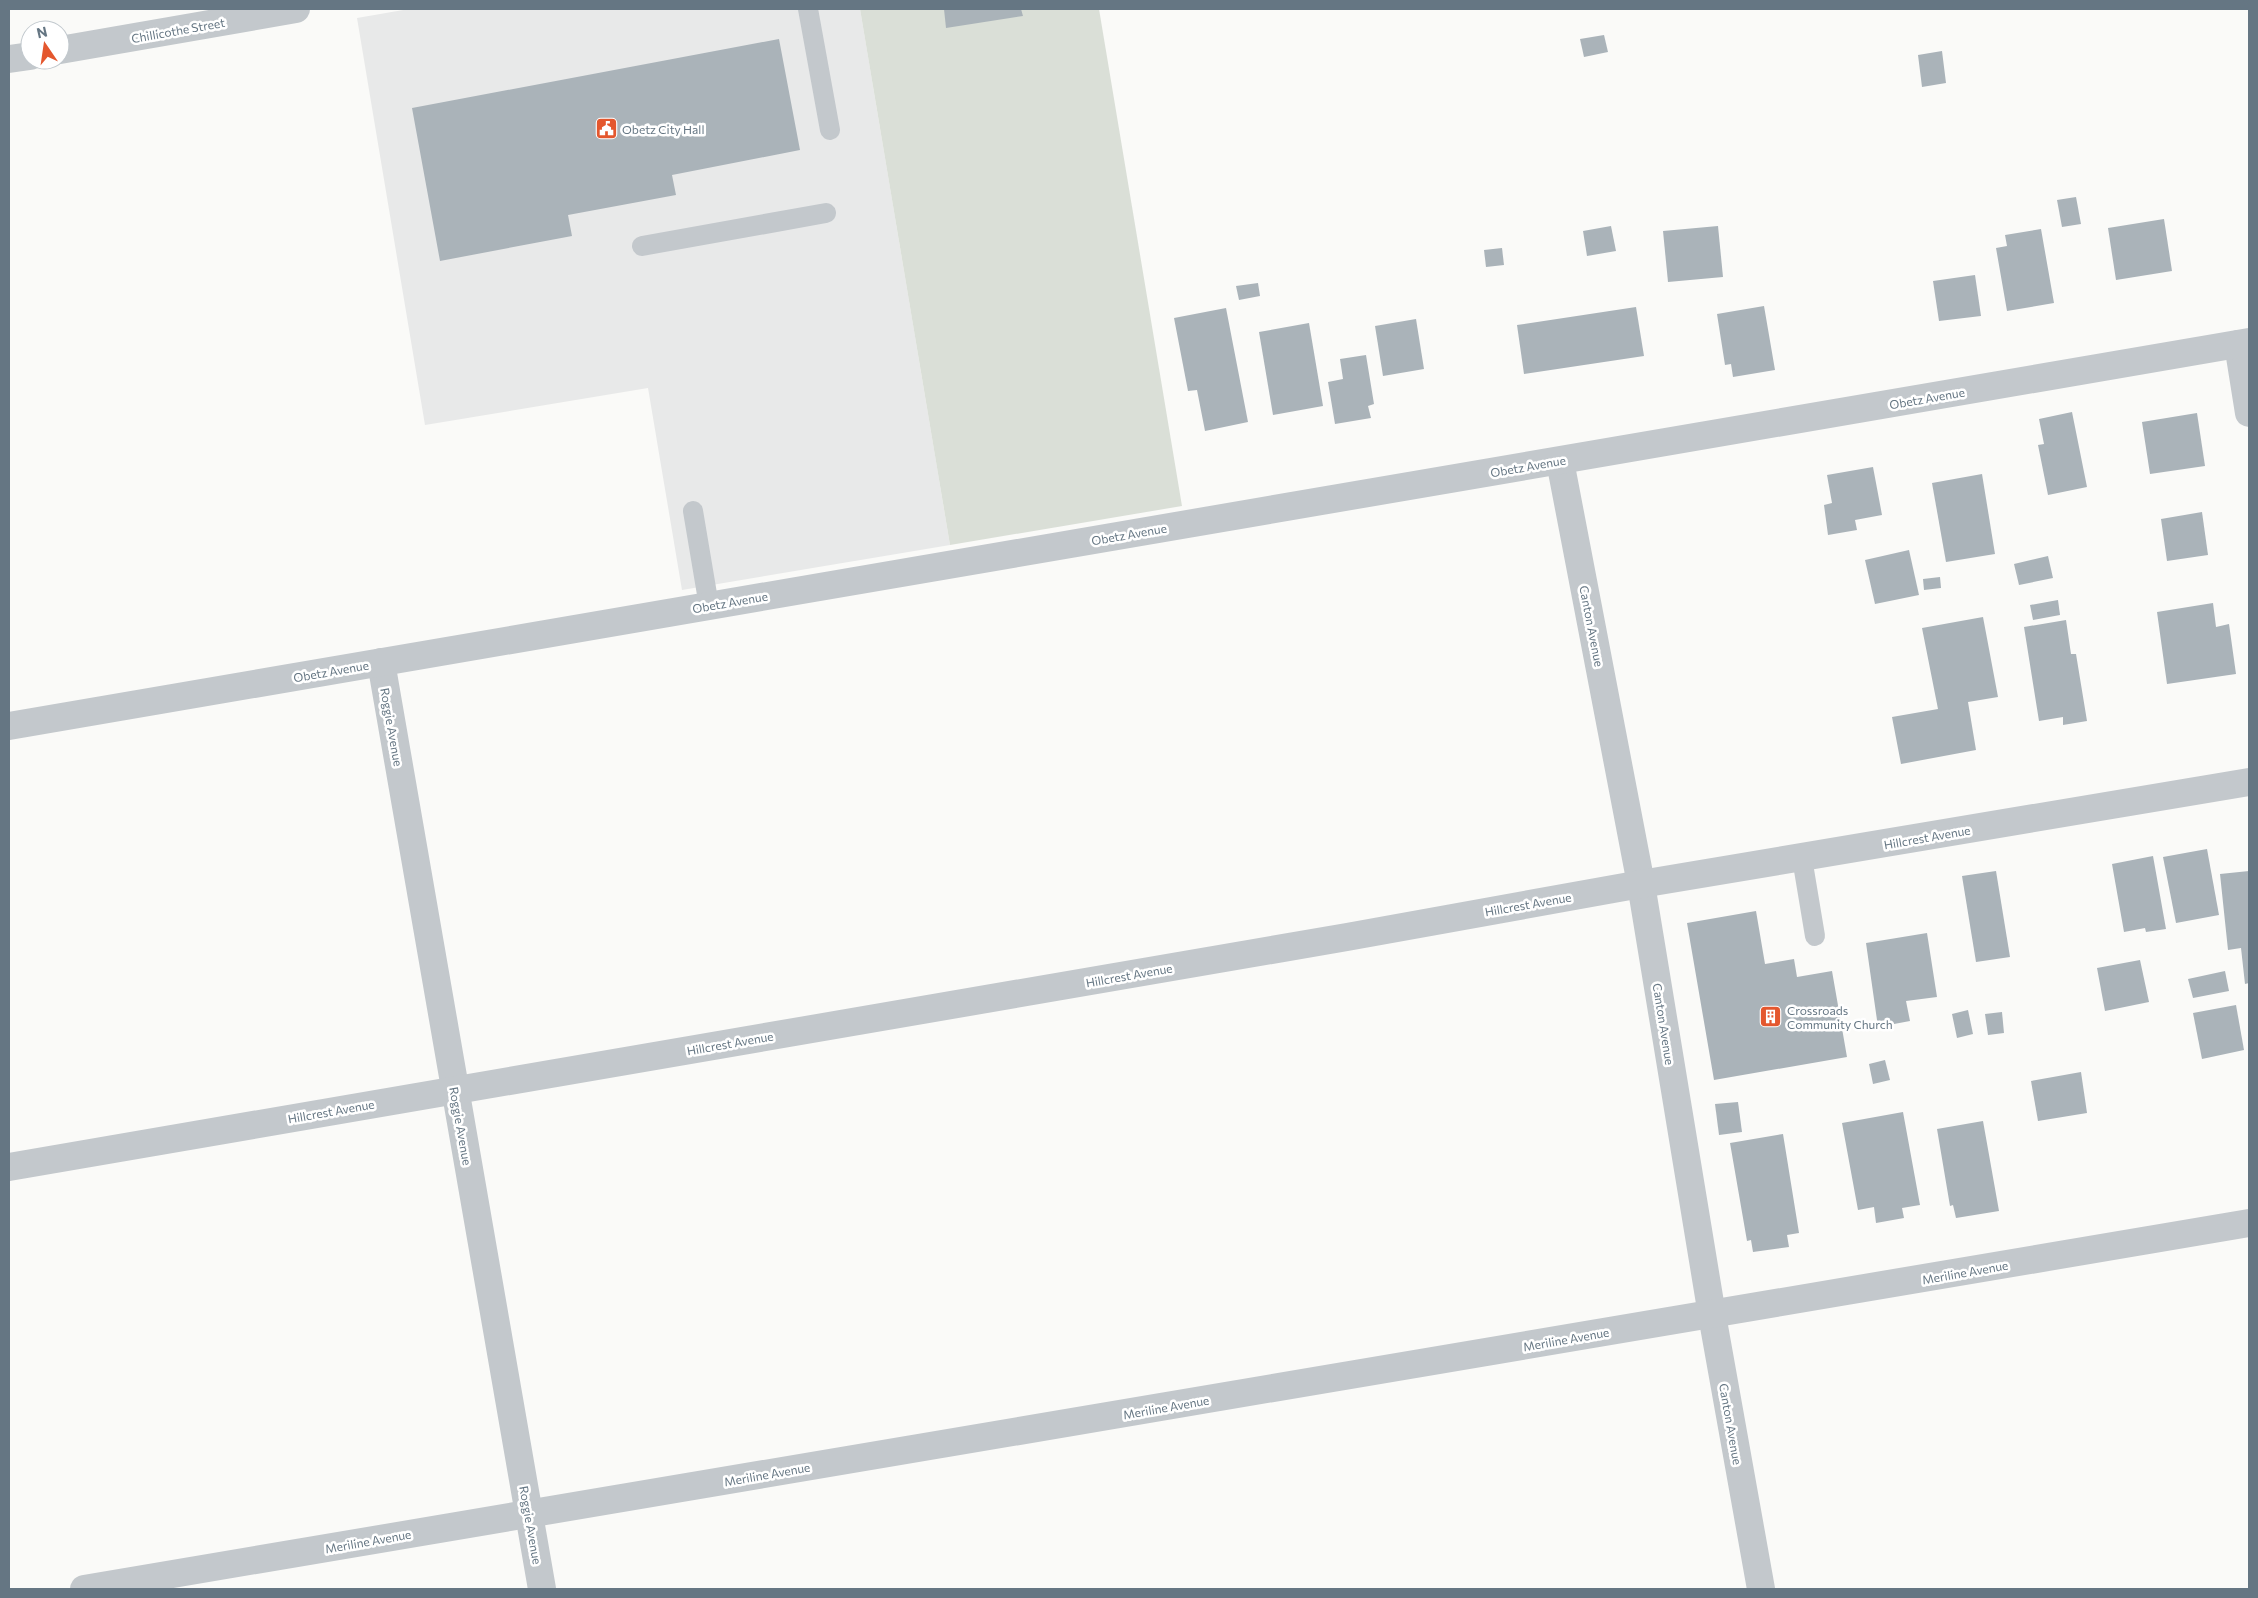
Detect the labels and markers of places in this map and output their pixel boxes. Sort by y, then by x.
public building icon: Obetz City Hall [594,117,618,141]
place label: Obetz City Hall [622,122,704,136]
place label: Crossroads Community Church [1787,1003,1893,1031]
building icon: Crossroads Community Church [1759,1005,1783,1029]

